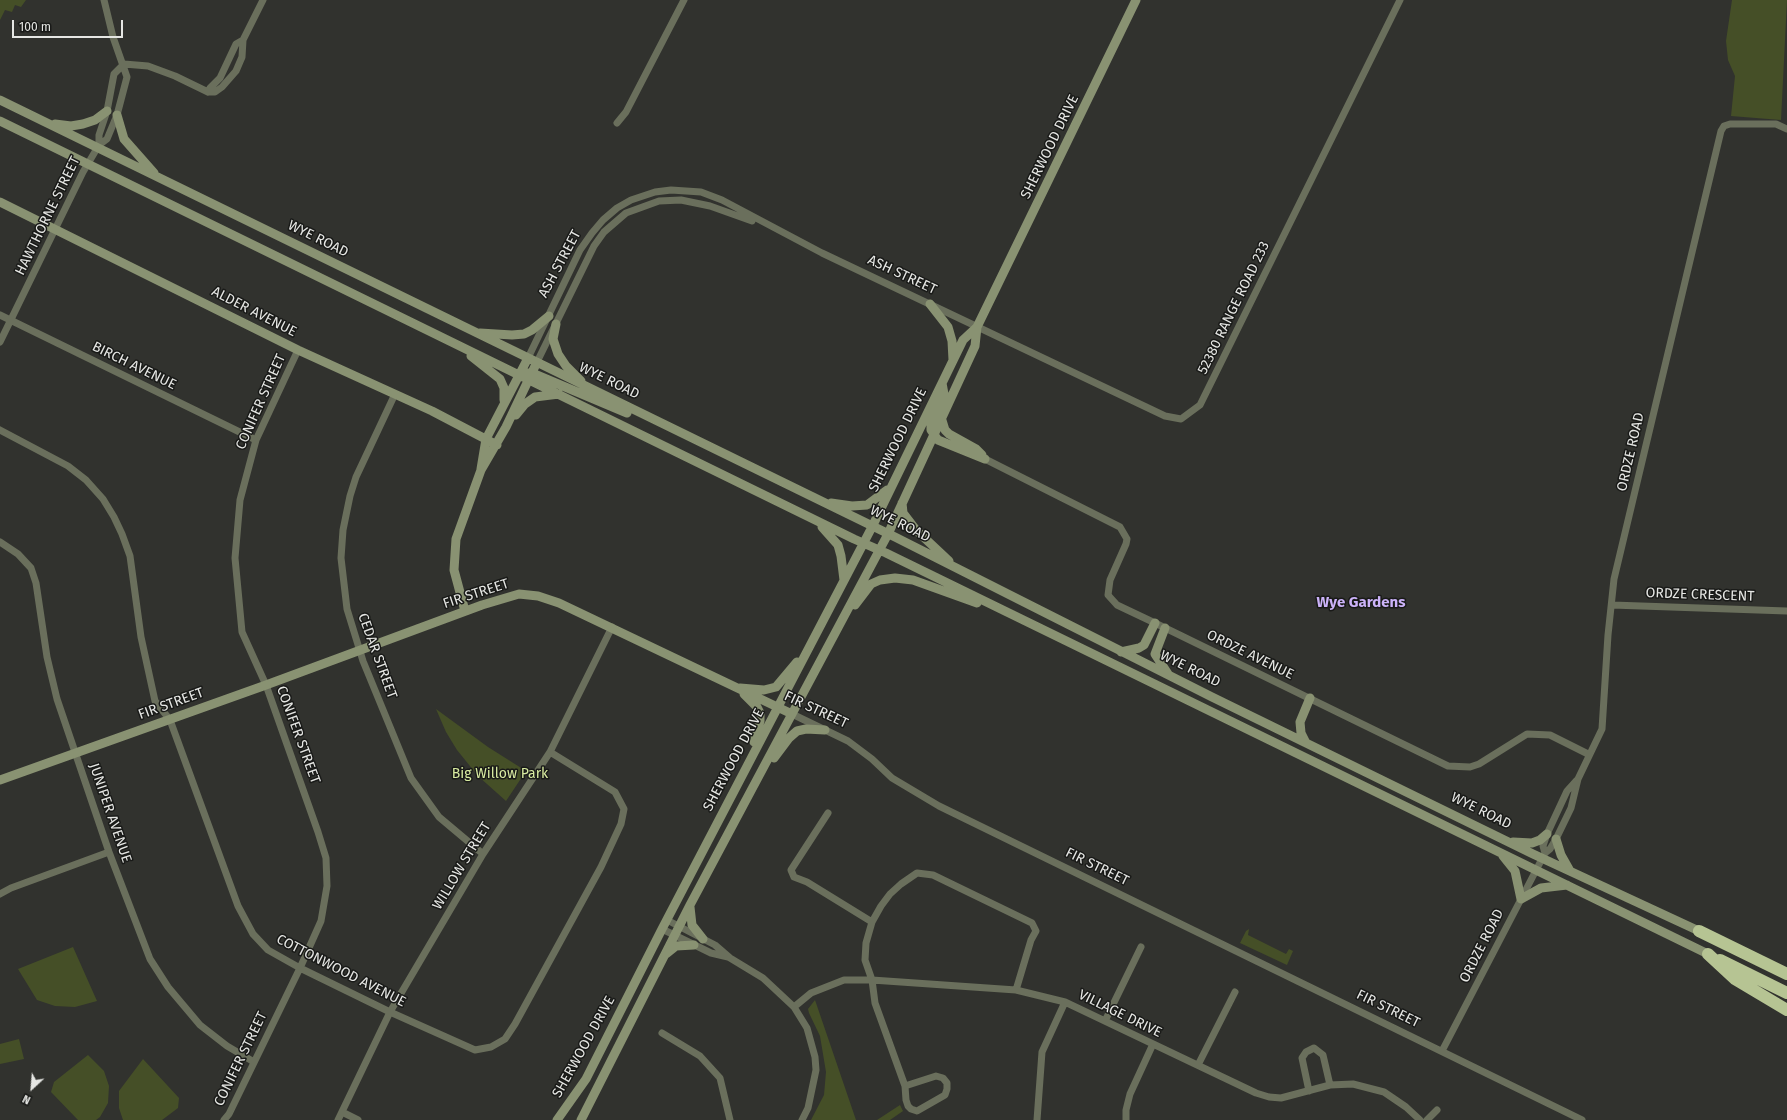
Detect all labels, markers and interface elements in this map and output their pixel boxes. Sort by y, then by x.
scale bar [14,12,125,38]
text: 100 m [19,20,51,34]
street label: SHERWOOD DRIVE [1018,92,1082,202]
street label: HAWTHORNE STREET [12,154,84,278]
street label: WYE ROAD [285,217,351,261]
street label: ASH STREET [535,227,585,301]
street label: 52380 RANGE ROAD 233 [1195,239,1273,377]
street label: ASH STREET [865,252,939,298]
street label: ALDER AVENUE [209,283,299,341]
street label: BIRCH AVENUE [89,338,179,394]
street label: CONIFER STREET [232,352,290,452]
street label: WYE ROAD [576,359,642,403]
street label: SHERWOOD DRIVE [866,385,930,495]
street label: ORDZE ROAD [1614,411,1648,493]
street label: WYE ROAD [867,502,933,546]
street label: FIR STREET [441,575,511,613]
street label: ORDZE CRESCENT [1645,585,1755,605]
district label: Wye Gardens [1317,594,1405,612]
street label: CEDAR STREET [354,611,400,701]
street label: ORDZE AVENUE [1204,627,1296,683]
street label: WYE ROAD [1157,647,1223,691]
street label: FIR STREET [136,684,206,724]
street label: CONIFER STREET [273,684,323,786]
street label: FIR STREET [781,688,851,732]
street label: SHERWOOD DRIVE [700,706,768,814]
street label: JUNIPER AVENUE [85,761,135,865]
park label: Big Willow Park [452,766,548,782]
street label: WYE ROAD [1448,789,1514,833]
street label: WILLOW STREET [429,819,495,913]
street label: FIR STREET [1063,844,1131,890]
street label: ORDZE ROAD [1456,906,1508,986]
street label: COTTONWOOD AVENUE [273,931,409,1011]
street label: FIR STREET [1354,986,1422,1032]
street label: VILLAGE DRIVE [1076,987,1164,1041]
street label: SHERWOOD DRIVE [549,993,619,1101]
street label: CONIFER STREET [211,1009,271,1109]
north arrow [12,1068,52,1108]
text: N [20,1092,33,1107]

